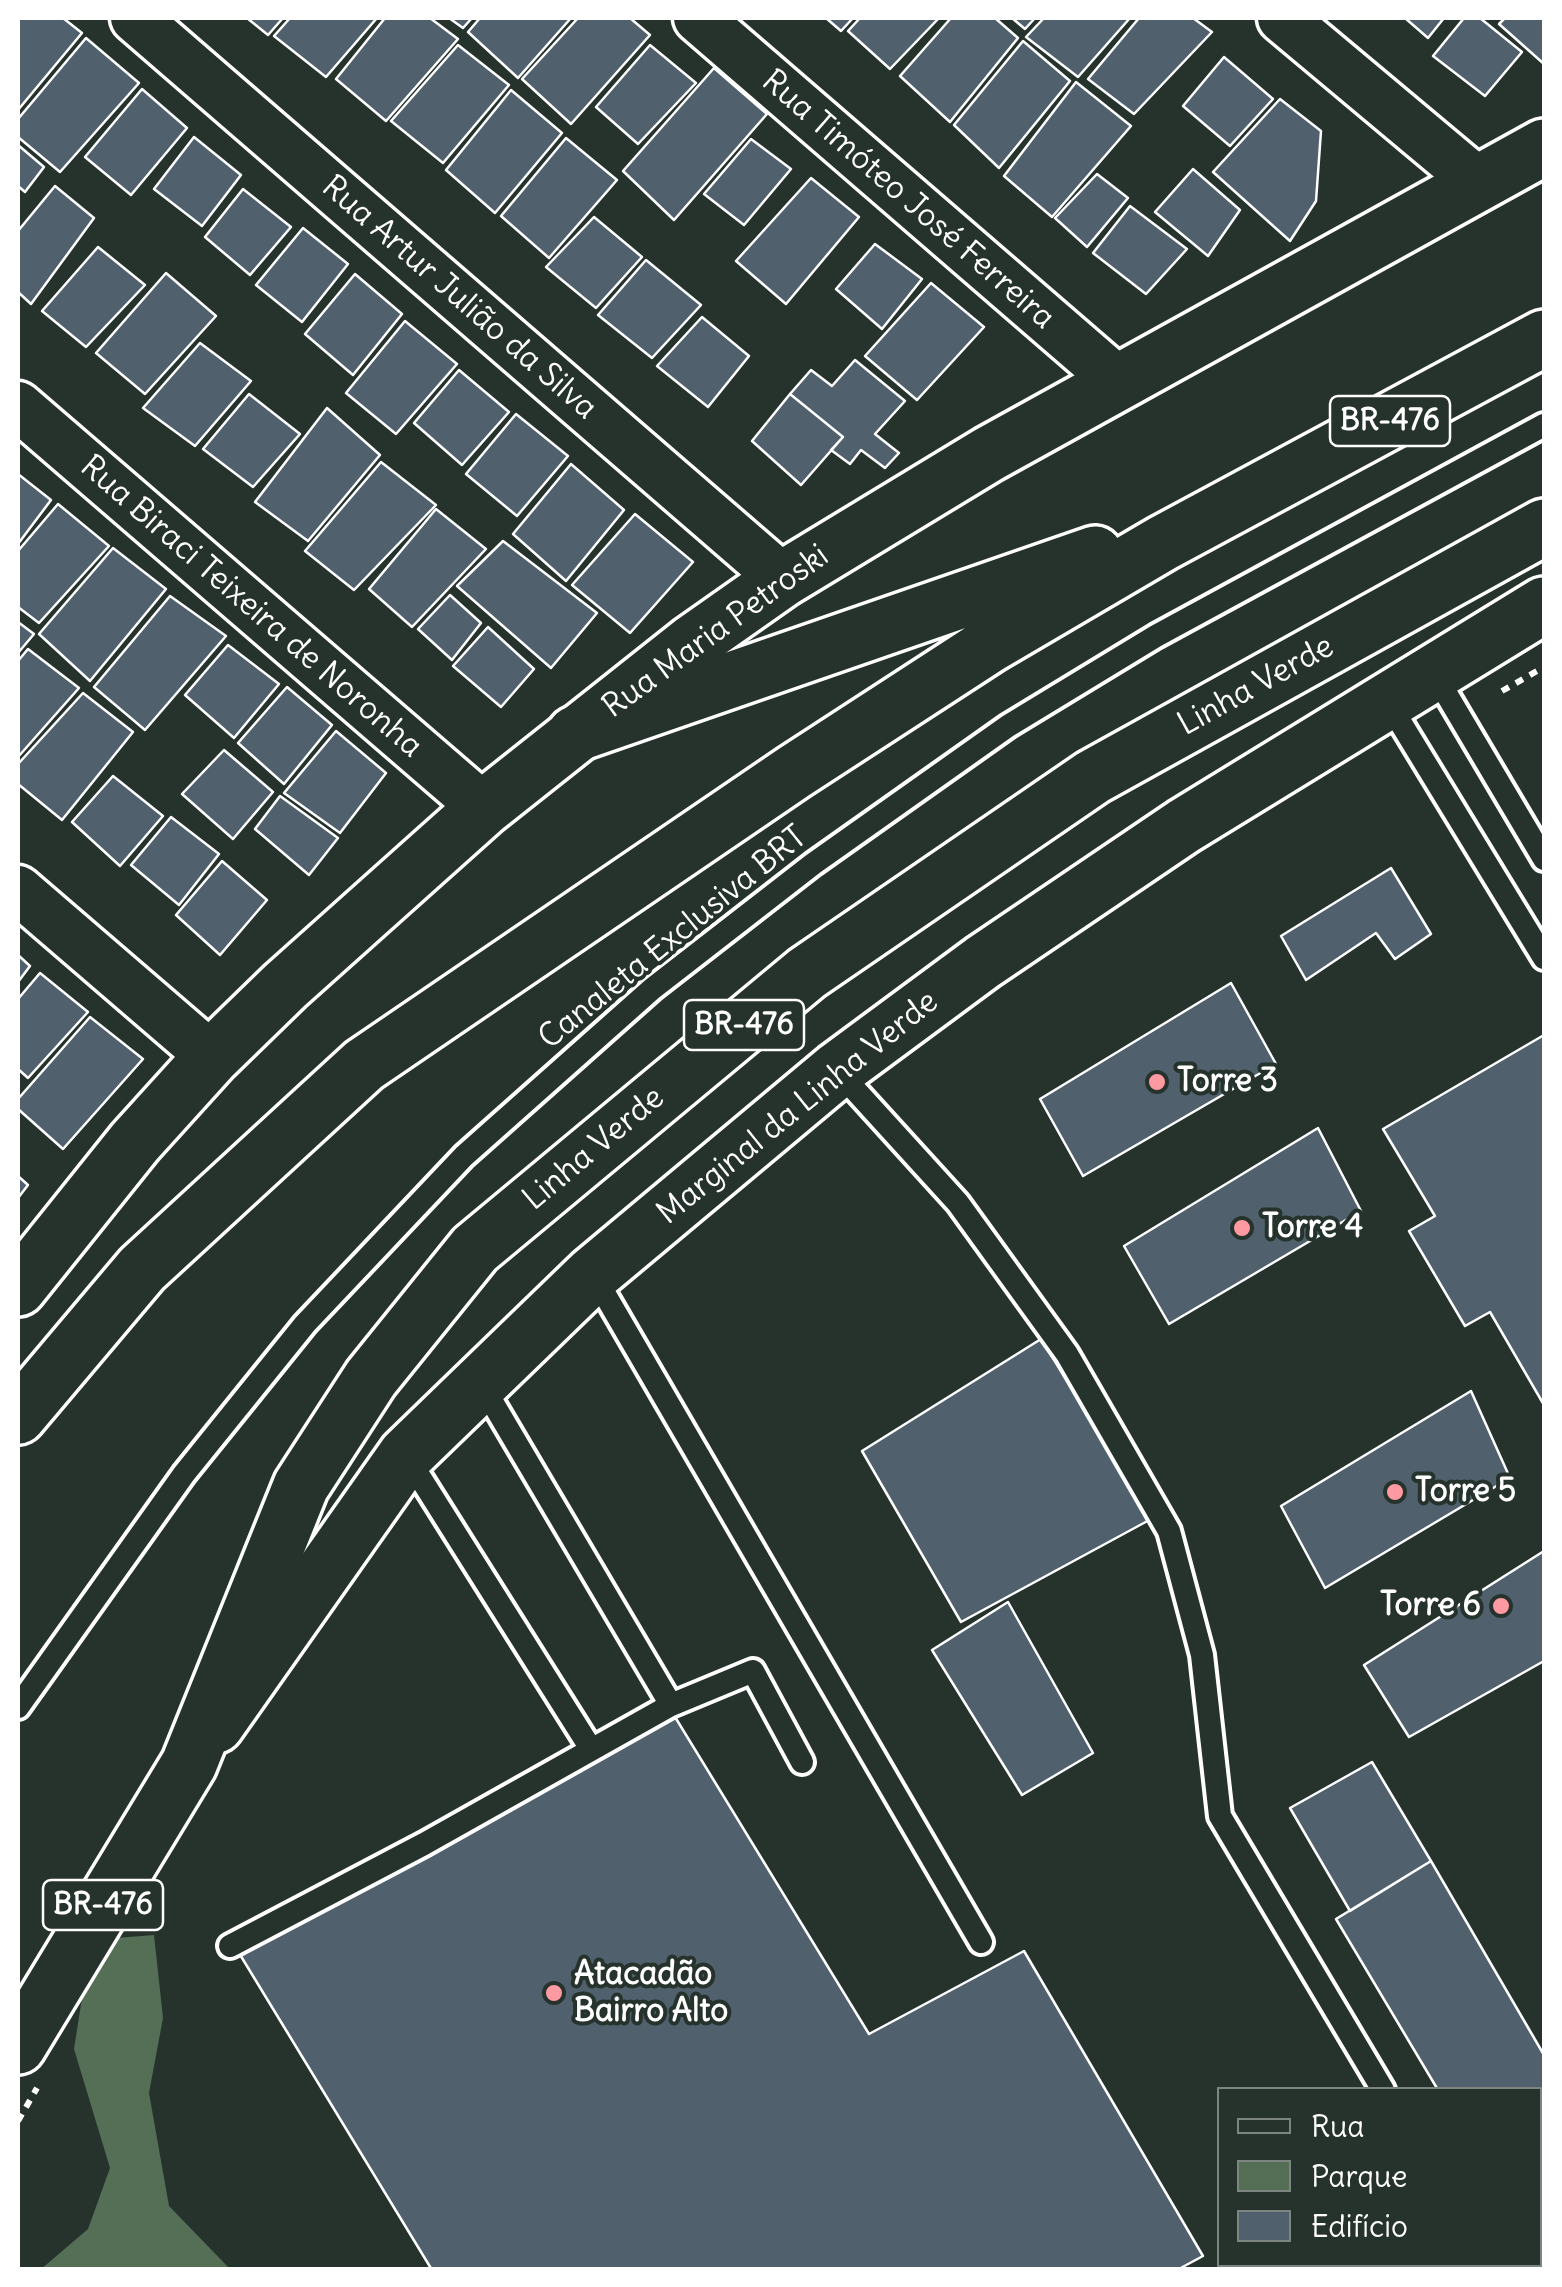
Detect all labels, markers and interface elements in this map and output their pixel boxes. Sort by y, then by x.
street label: Rua Timóteo José Ferreira [754,62,1062,338]
street label: Rua Artur Julião da Silva [314,168,604,428]
road number: BR-476 [1330,396,1450,446]
street label: Rua Biraci Teixeira de Noronha [72,448,430,766]
street label: Rua Maria Petroski [596,537,836,727]
street label: Linha Verde [1171,627,1341,745]
street label: Canaleta Exclusiva BRT [531,818,815,1058]
street label: Marginal da Linha Verde [650,983,946,1233]
road number: BR-476 [684,1000,804,1050]
place label: Torre 3 [1177,1063,1278,1101]
marker: Torre 3 [1146,1071,1168,1093]
street label: Linha Verde [516,1079,672,1219]
place label: Torre 4 [1262,1209,1363,1247]
marker: Torre 4 [1231,1217,1253,1239]
place label: Torre 5 [1415,1473,1516,1511]
marker: Torre 5 [1384,1481,1406,1503]
place label: Torre 6 [1380,1587,1481,1625]
marker: Torre 6 [1490,1595,1512,1617]
road number: BR-476 [43,1880,163,1930]
place label: Atacadão Bairro Alto [574,1956,728,2031]
marker: Atacadão Bairro Alto [543,1982,565,2004]
legend [1217,2087,1542,2267]
text: Rua [1311,2107,1364,2145]
text: Parque [1311,2157,1407,2195]
text: Edifício [1311,2207,1408,2245]

